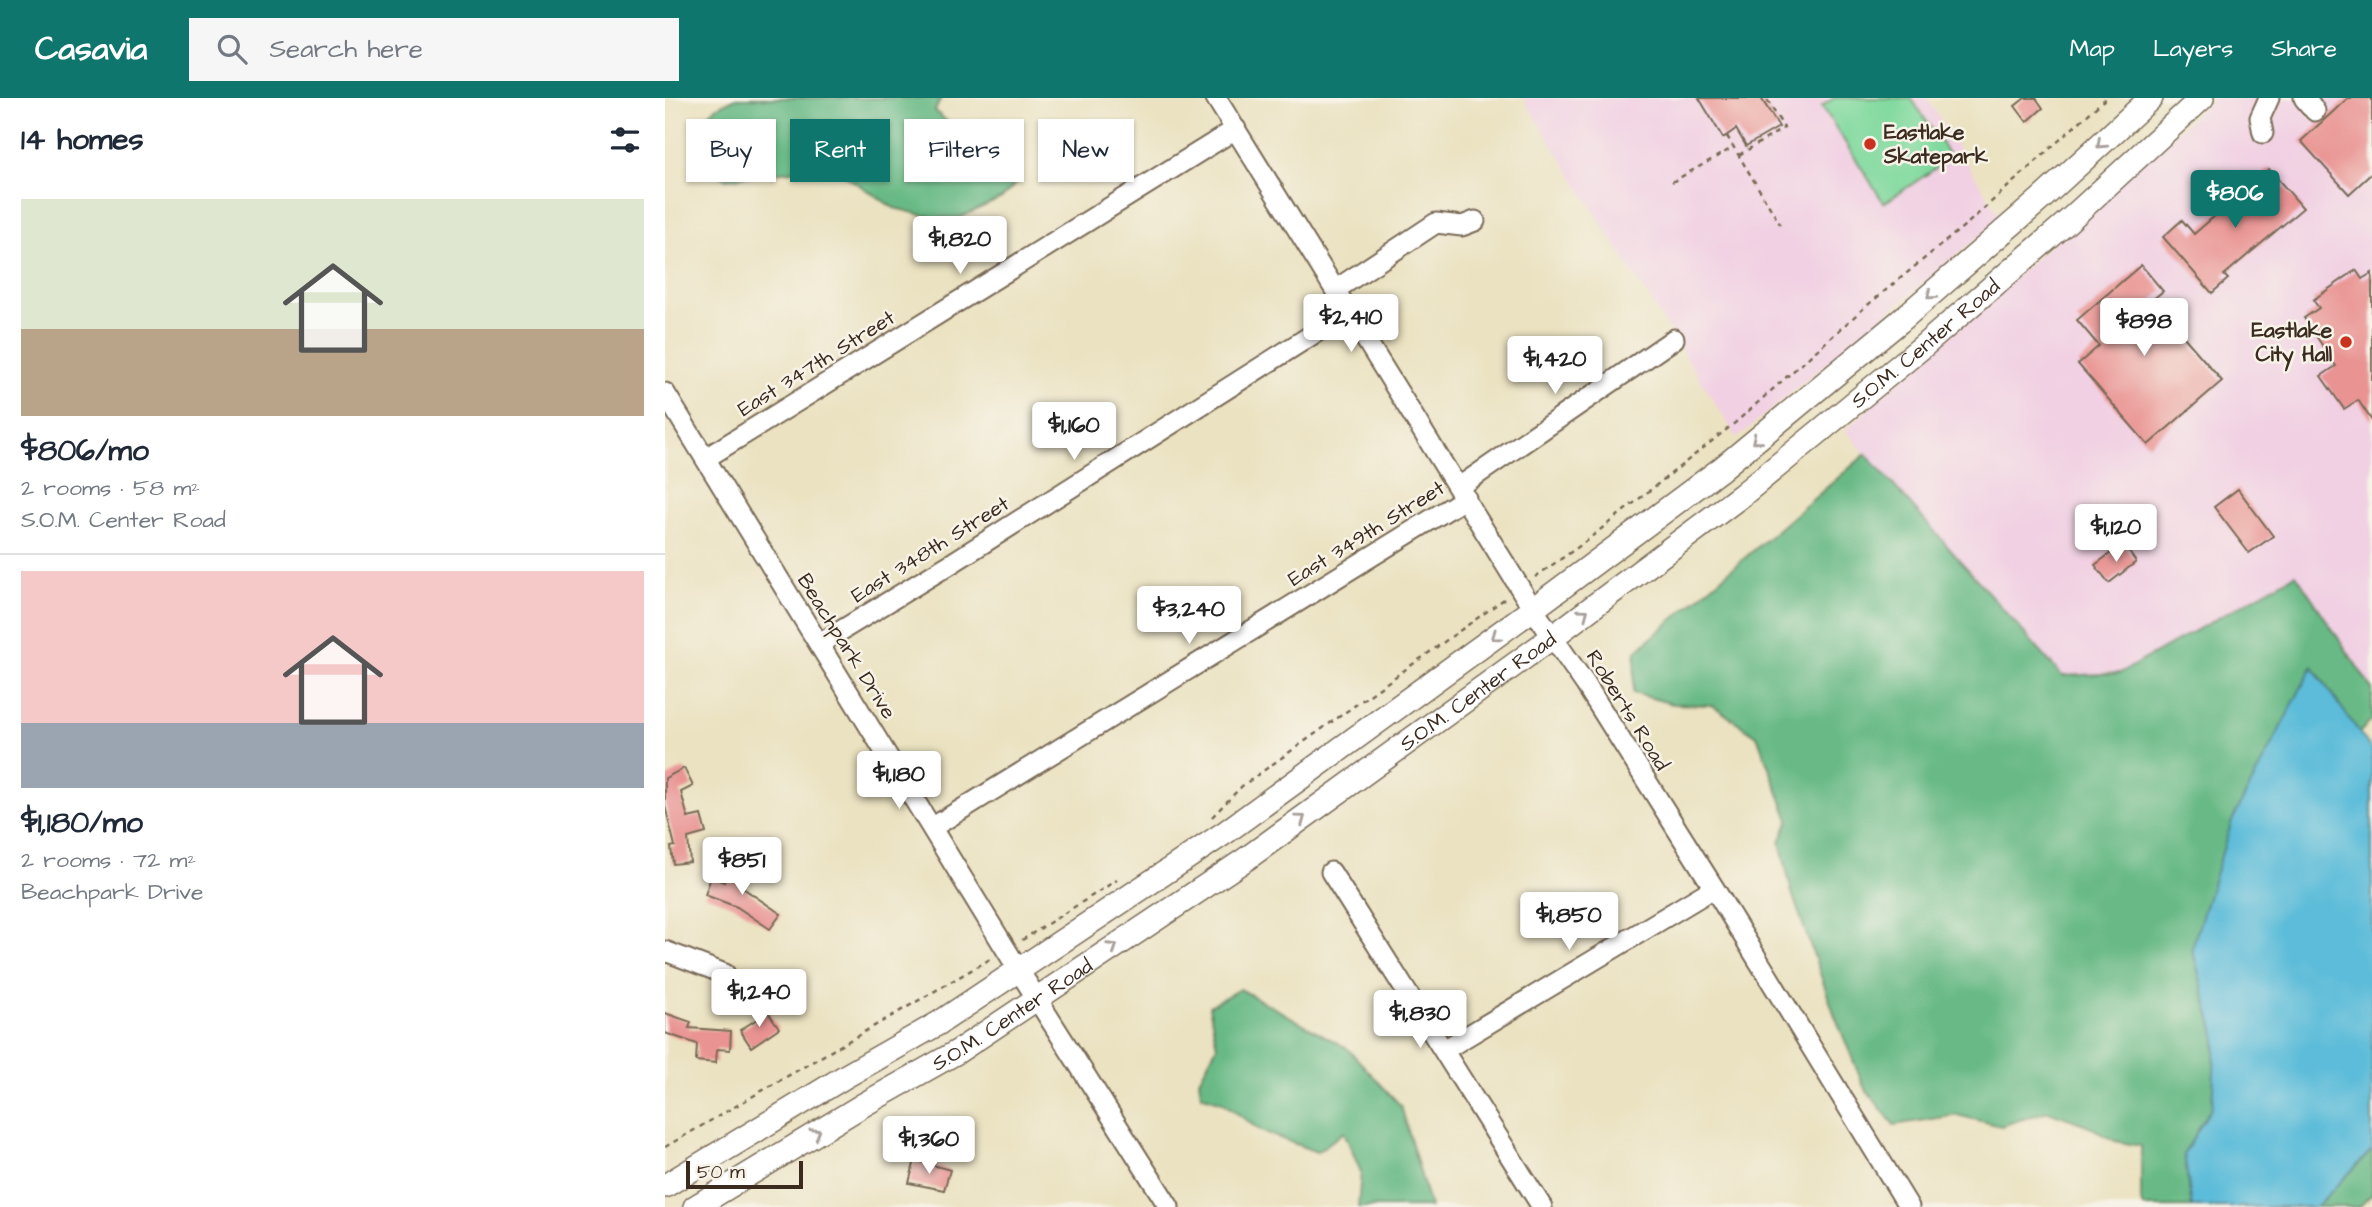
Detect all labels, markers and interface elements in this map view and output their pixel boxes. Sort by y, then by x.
search box [189,18,679,81]
text: Casavia [35,26,147,72]
icon: search [213,30,251,68]
text: Search here [269,31,423,67]
text: Map [2070,32,2115,66]
text: Layers [2153,32,2233,66]
text: Share [2271,32,2337,66]
place label: Eastlake Skatepark [1883,118,1988,172]
text: 14 homes [21,119,144,161]
chip: Buy [686,119,776,182]
chip: Rent [790,119,890,182]
chip: Filters [904,119,1024,182]
chip: New [1038,119,1134,182]
icon: filters [606,121,644,159]
marker: Eastlake Skatepark [1862,136,1878,152]
one-way arrow [2096,136,2109,148]
pin: $806 [2194,170,2276,230]
text: $806 [2207,177,2263,209]
pin: $1,820 [903,216,1017,276]
text: $1,820 [929,223,991,255]
icon: home [270,245,396,371]
street label: S.O.M. Center Road [1845,272,2007,415]
one-way arrow [1926,287,1939,299]
pin: $2,410 [1294,294,1408,354]
pin: $898 [2103,299,2185,358]
text: $2,410 [1319,301,1383,333]
street label: East 347th Street [732,303,901,424]
text: $898 [2116,305,2172,337]
place label: Eastlake City Hall [2252,316,2333,372]
marker: Eastlake City Hall [2338,334,2354,350]
pin: $1,420 [1498,336,1612,396]
text: $1,420 [1523,343,1587,375]
pin: $1,160 [1017,402,1131,462]
text: $1,160 [1048,409,1100,441]
text: $806/mo [21,430,149,472]
one-way arrow [1751,432,1764,444]
text: 2 rooms · 58 m² [21,472,200,504]
street label: East 349th Street [1282,473,1451,593]
street label: East 348th Street [846,489,1015,610]
text: S.O.M. Center Road [21,504,226,536]
pin: $1,120 [2059,504,2173,564]
text: $1,120 [2091,511,2141,543]
street label: Beachpark Drive [789,568,903,725]
pin: $3,240 [1132,587,1246,646]
text: $3,240 [1153,593,1225,625]
one-way arrow [1576,609,1589,622]
icon: home [270,617,396,743]
street label: S.O.M. Center Road [1394,625,1562,758]
one-way arrow [1491,628,1504,640]
street label: Roberts Road [1579,644,1676,776]
pin: $1,180 [842,752,956,811]
text: $1,180 [873,758,925,790]
text: $1,180/mo [21,802,143,844]
one-way arrow [1293,815,1306,828]
pin: $851 [701,838,783,897]
text: 2 rooms · 72 m² [21,844,196,876]
text: $851 [719,844,765,876]
text: Beachpark Drive [21,876,203,908]
pin: $1,850 [1512,892,1626,952]
text: $1,850 [1536,899,1602,931]
one-way arrow [1105,943,1118,956]
street label: S.O.M. Center Road [927,951,1099,1078]
pin: $1,240 [702,970,816,1029]
text: $1,240 [727,976,791,1008]
pin: $1,830 [1363,990,1477,1050]
text: $1,830 [1390,997,1450,1029]
pin: $1,360 [872,1116,986,1176]
text: $1,360 [899,1123,959,1155]
one-way arrow [809,1129,822,1142]
scale bar [686,1158,803,1190]
text: 50 m [697,1159,745,1186]

